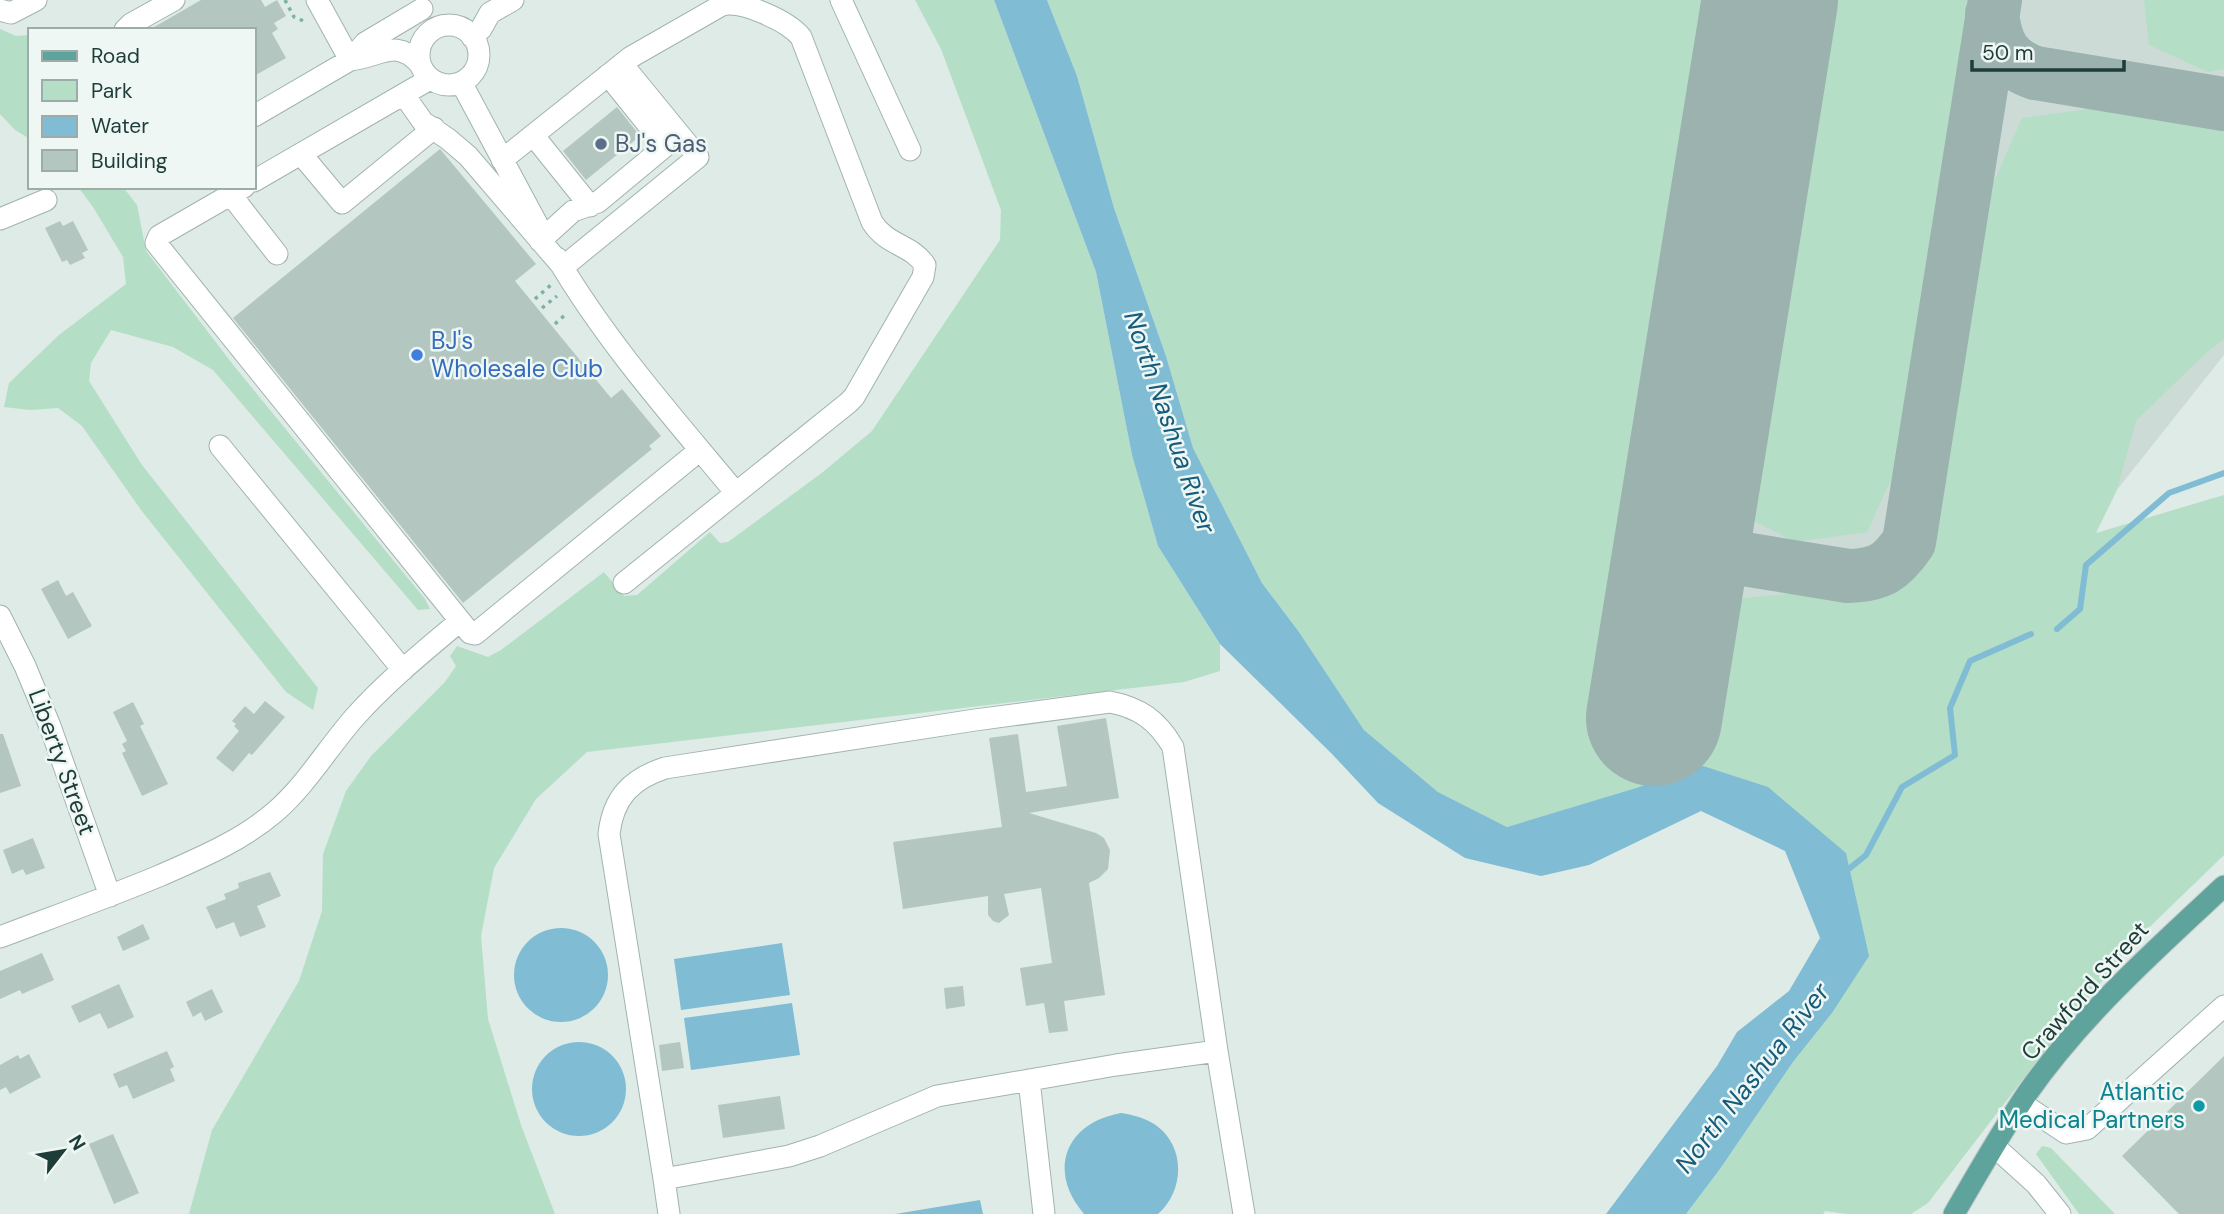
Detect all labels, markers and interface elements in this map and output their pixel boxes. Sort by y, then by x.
legend [28,28,256,189]
scale bar [1972,28,2124,72]
text: 50 m [1982,39,2033,67]
text: Road [91,42,140,70]
text: Park [91,77,133,105]
text: Water [91,112,149,140]
place label: BJ's Gas [615,128,707,159]
marker: BJ's Gas [593,136,609,152]
text: Building [91,147,168,175]
water label: North Nashua River [1116,307,1224,539]
place label: BJ's Wholesale Club [431,325,603,384]
marker: BJ's Wholesale Club [409,347,425,363]
street label: Liberty Street [22,685,103,839]
street label: Crawford Street [2014,915,2155,1067]
water label: North Nashua River [1667,975,1838,1180]
place label: Atlantic Medical Partners [1999,1076,2185,1135]
marker: Atlantic Medical Partners [2191,1098,2207,1114]
north arrow [28,1116,98,1186]
text: N [63,1130,91,1155]

